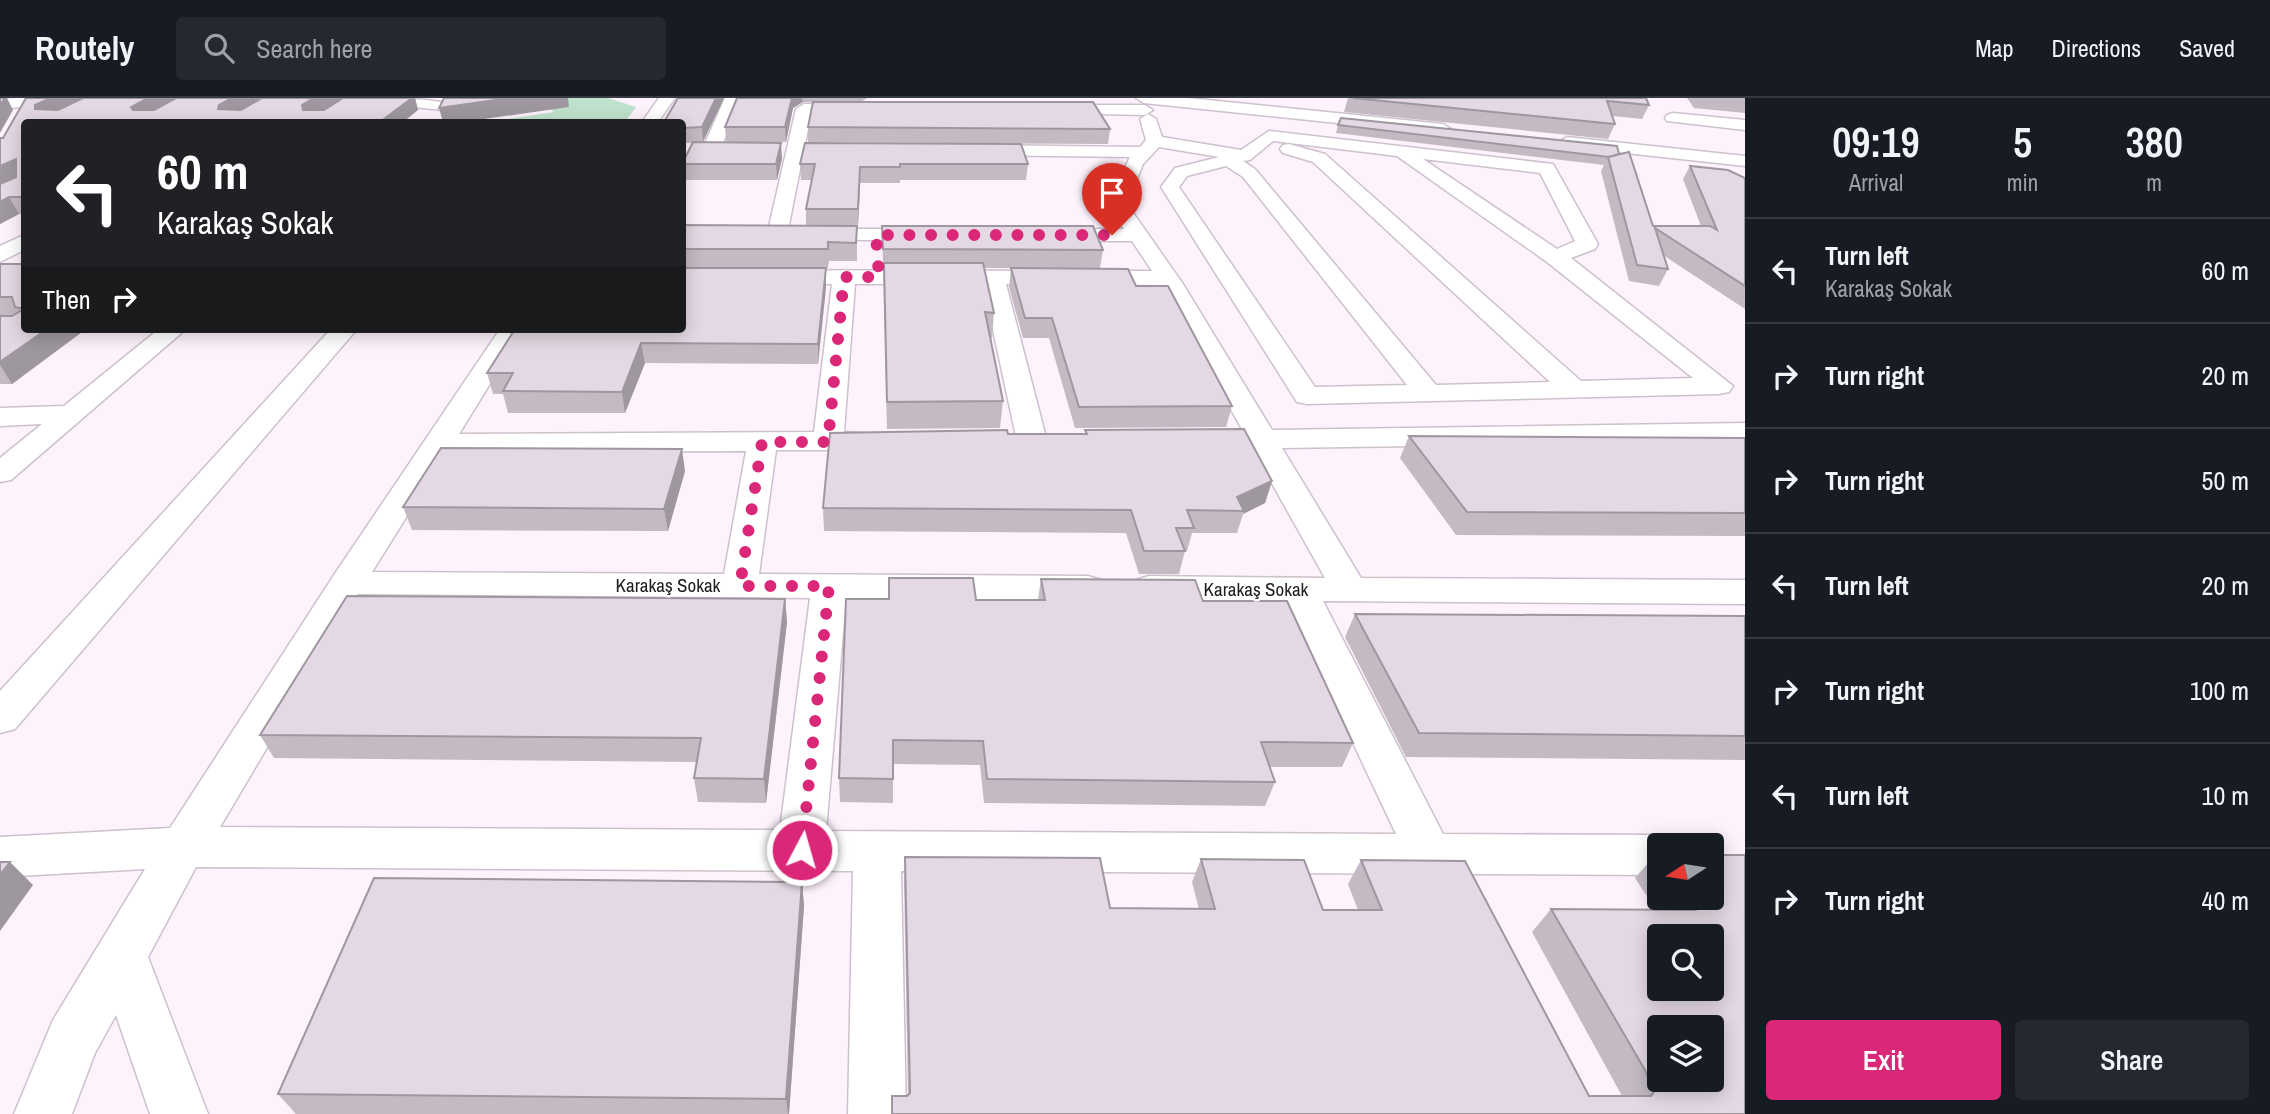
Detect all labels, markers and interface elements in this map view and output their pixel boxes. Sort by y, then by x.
search box [176,17,666,80]
text: Routely [35,26,134,70]
icon: search [200,29,238,67]
text: Search here [256,31,372,66]
text: Map [1975,32,2013,64]
text: Directions [2051,32,2141,64]
text: Saved [2179,32,2235,64]
text: 09:19 [1832,114,1920,170]
text: 5 [2013,114,2032,170]
text: 380 [2125,114,2183,170]
text: 60 m [157,138,249,204]
icon: left [42,147,133,238]
pin [1082,163,1142,235]
text: Arrival [1849,167,1903,198]
text: min [2007,167,2038,198]
text: m [2146,167,2162,198]
icon: arrive [1093,174,1131,212]
text: Karakaş Sokak [157,201,333,244]
text: Turn left [1825,238,1909,273]
icon: left [1766,252,1804,290]
text: 60 m [2202,253,2249,288]
text: Karakaş Sokak [1825,273,1952,304]
icon: right [105,280,143,318]
text: Then [42,282,91,317]
icon: right [1766,357,1804,395]
text: Turn right [1825,358,1924,393]
text: 20 m [2202,358,2249,393]
icon: right [1766,462,1804,500]
text: Turn right [1825,463,1924,498]
text: 50 m [2202,463,2249,498]
icon: left [1766,567,1804,605]
text: Turn left [1825,568,1909,603]
text: 20 m [2202,568,2249,603]
street label: Karakaş Sokak [616,572,721,598]
street label: Karakaş Sokak [1204,576,1309,602]
icon: right [1766,672,1804,710]
text: Turn right [1825,673,1924,708]
text: 100 m [2190,673,2249,708]
icon: left [1766,777,1804,815]
text: Turn left [1825,778,1909,813]
text: 10 m [2202,778,2249,813]
position arrow [765,813,839,887]
north arrow [1647,833,1724,910]
map controls [1647,833,1724,1092]
icon: right [1766,882,1804,920]
text: Turn right [1825,883,1924,918]
text: 40 m [2202,883,2249,918]
button: search [1647,924,1724,1001]
button: layers [1647,1015,1724,1092]
button: Exit [1766,1020,2001,1100]
button: Share [2015,1020,2249,1100]

